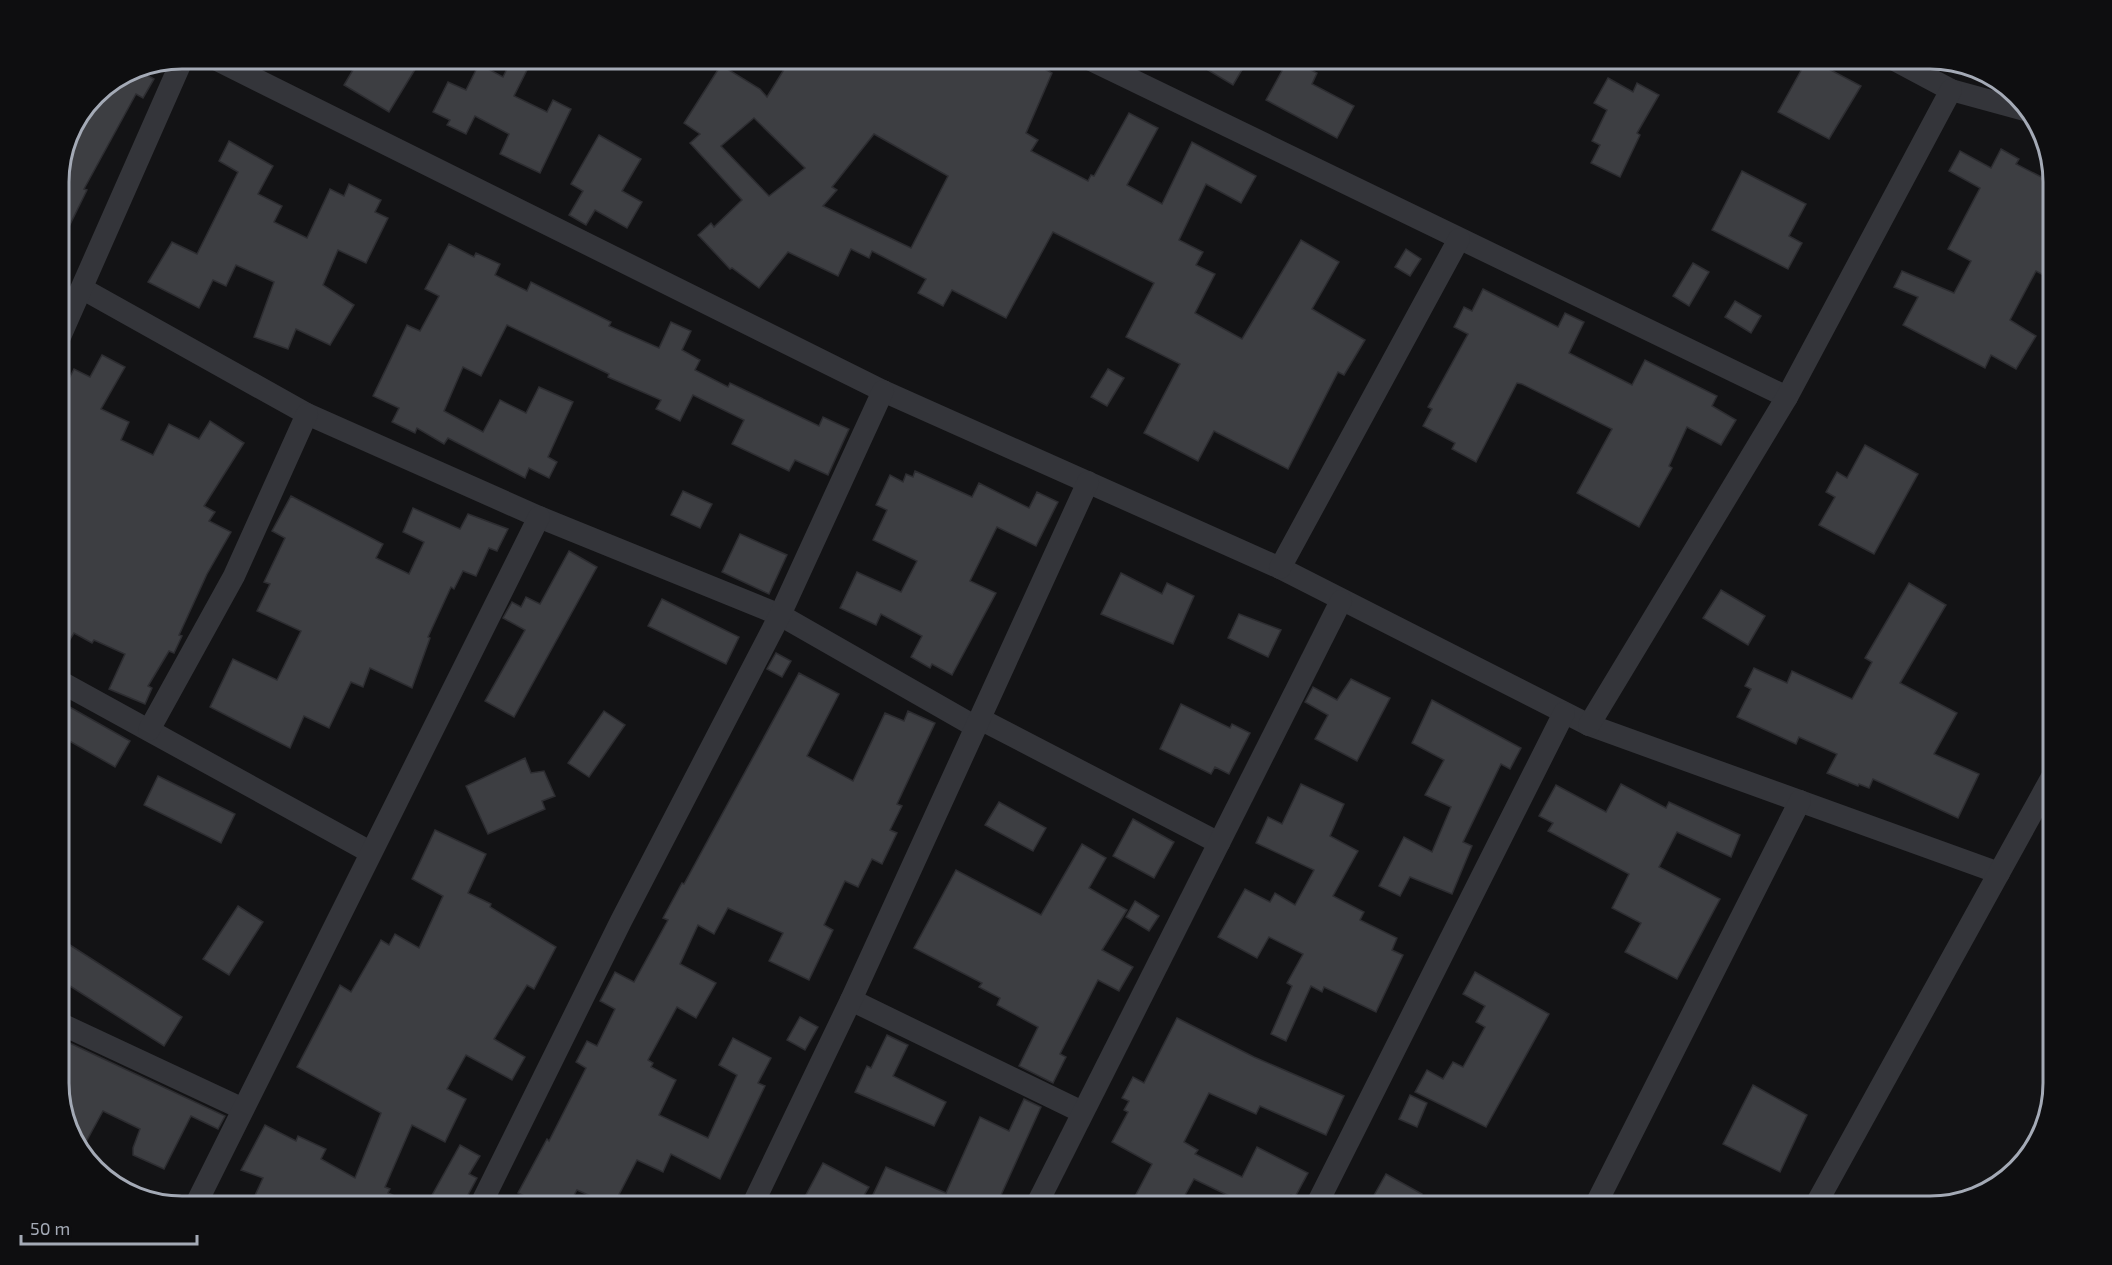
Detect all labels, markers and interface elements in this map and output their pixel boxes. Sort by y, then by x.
scale bar [21,1208,196,1246]
text: 50 m [30,1217,70,1239]

